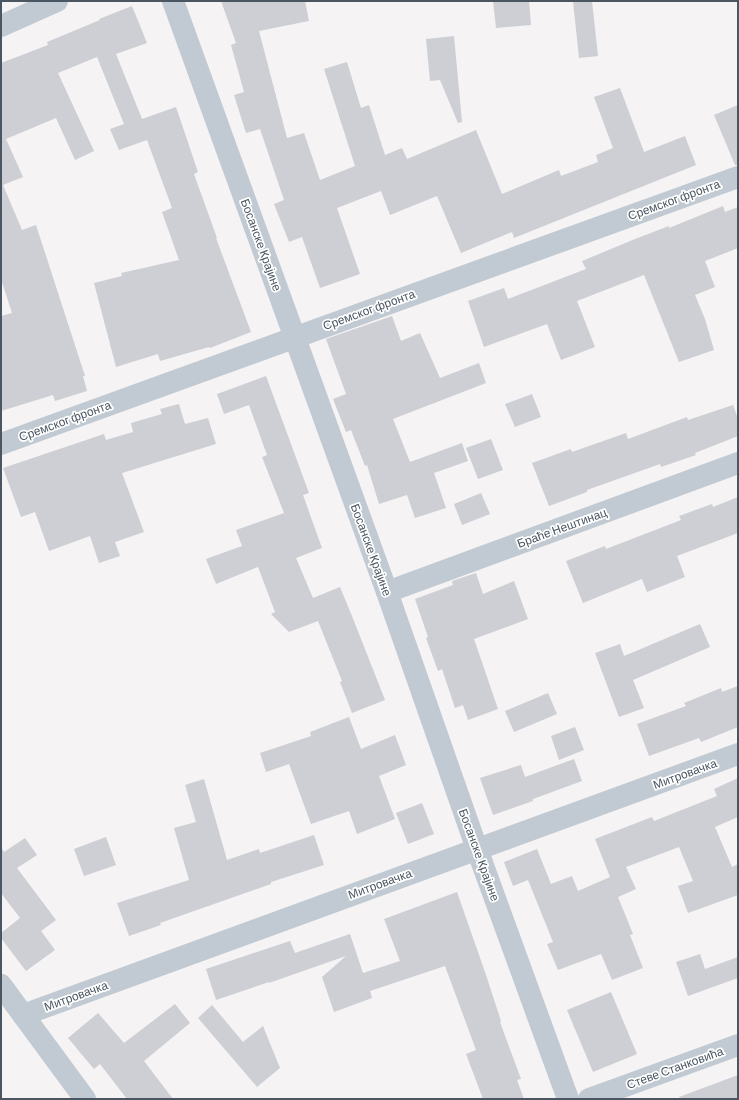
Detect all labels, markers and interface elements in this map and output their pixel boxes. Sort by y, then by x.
street label: Сремског фронта [626,176,722,223]
street label: Босанске Крајине [238,197,285,293]
street label: Сремског фронта [321,286,417,333]
street label: Сремског фронта [17,397,113,444]
street label: Босанске Крајине [348,502,395,598]
street label: Браће Нештинац [515,504,609,551]
street label: Митровачка [651,755,719,792]
street label: Босанске Крајине [456,807,503,903]
street label: Митровачка [346,865,414,902]
street label: Митровачка [42,977,110,1014]
street label: Стеве Станковића [624,1043,725,1091]

